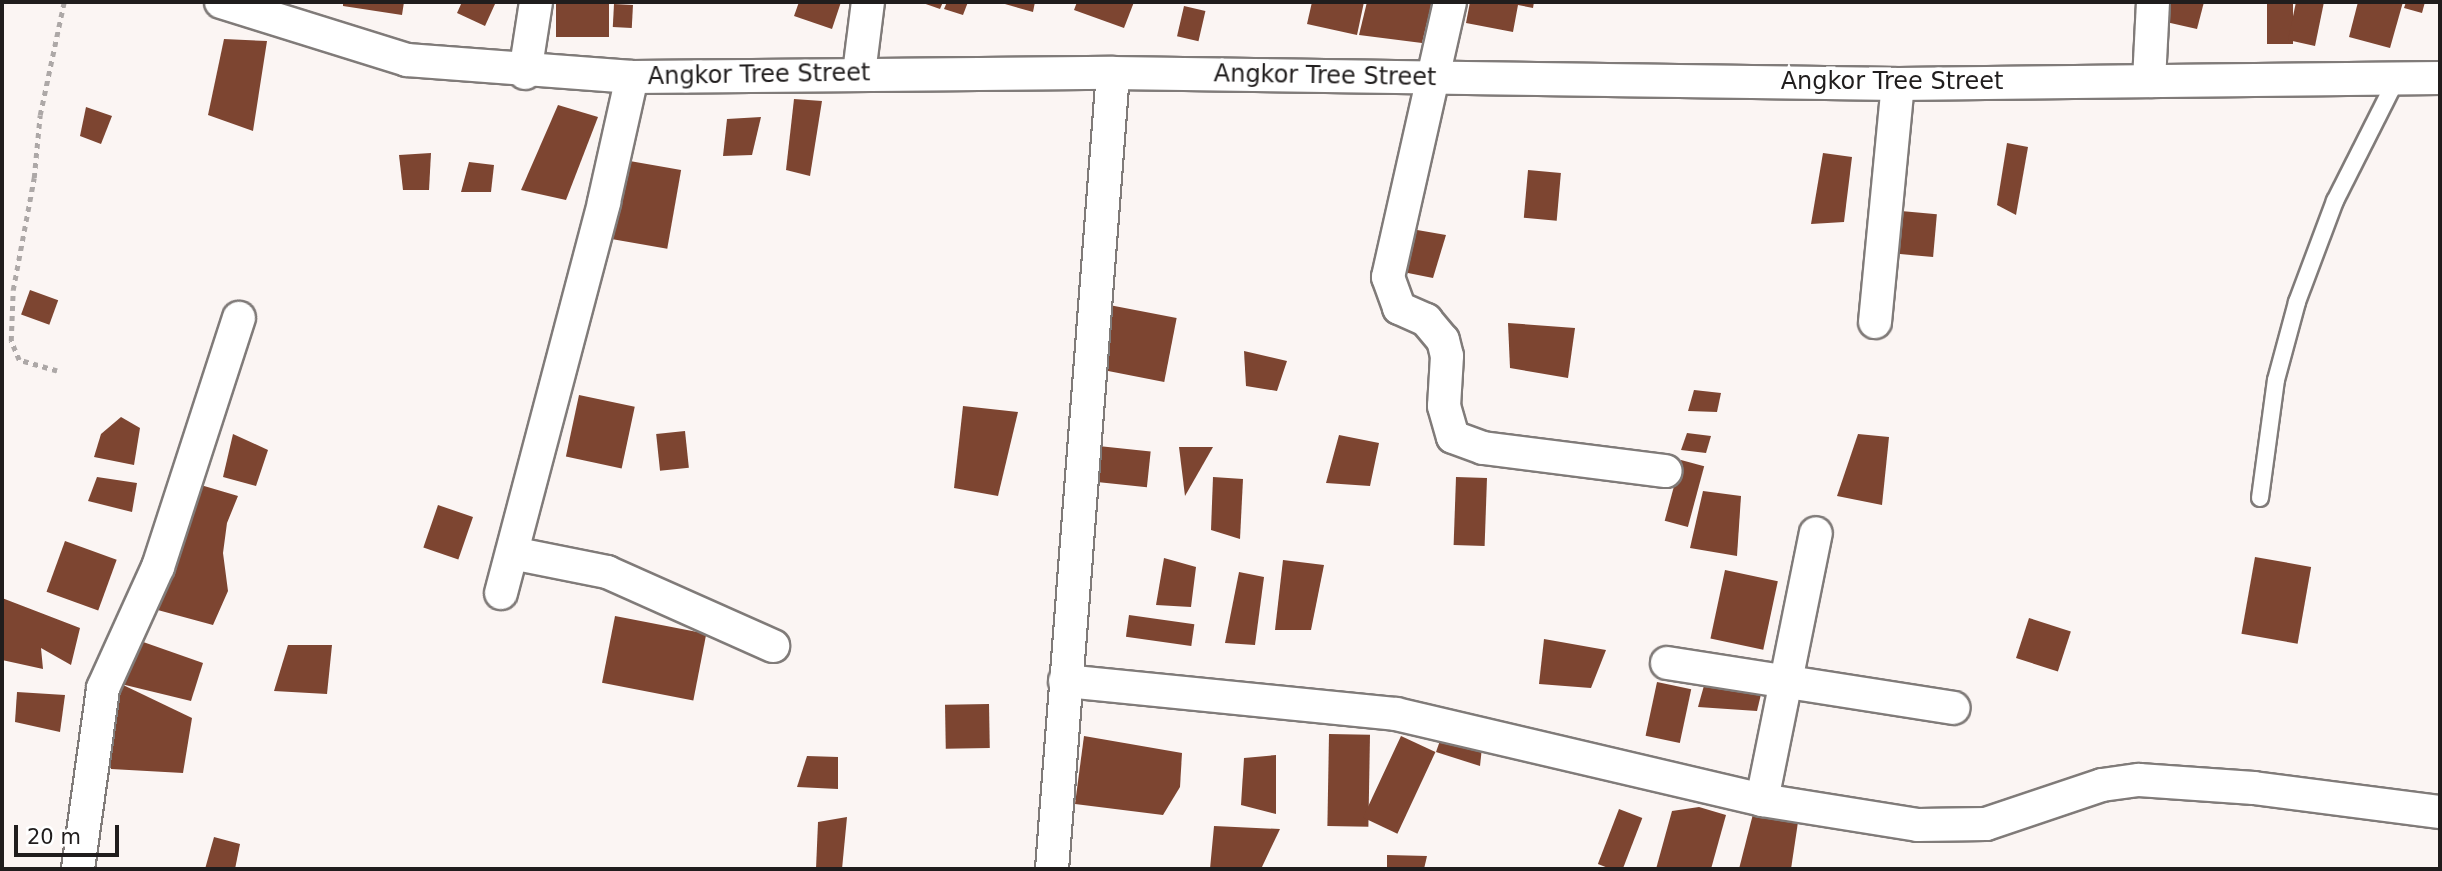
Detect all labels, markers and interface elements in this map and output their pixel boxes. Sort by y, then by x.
street label: Angkor Tree Street [647,59,871,91]
street label: Angkor Tree Street [1213,60,1437,92]
street label: Angkor Tree Street [1781,68,2003,96]
scale bar [18,812,122,856]
text: 20 m [27,825,81,849]

